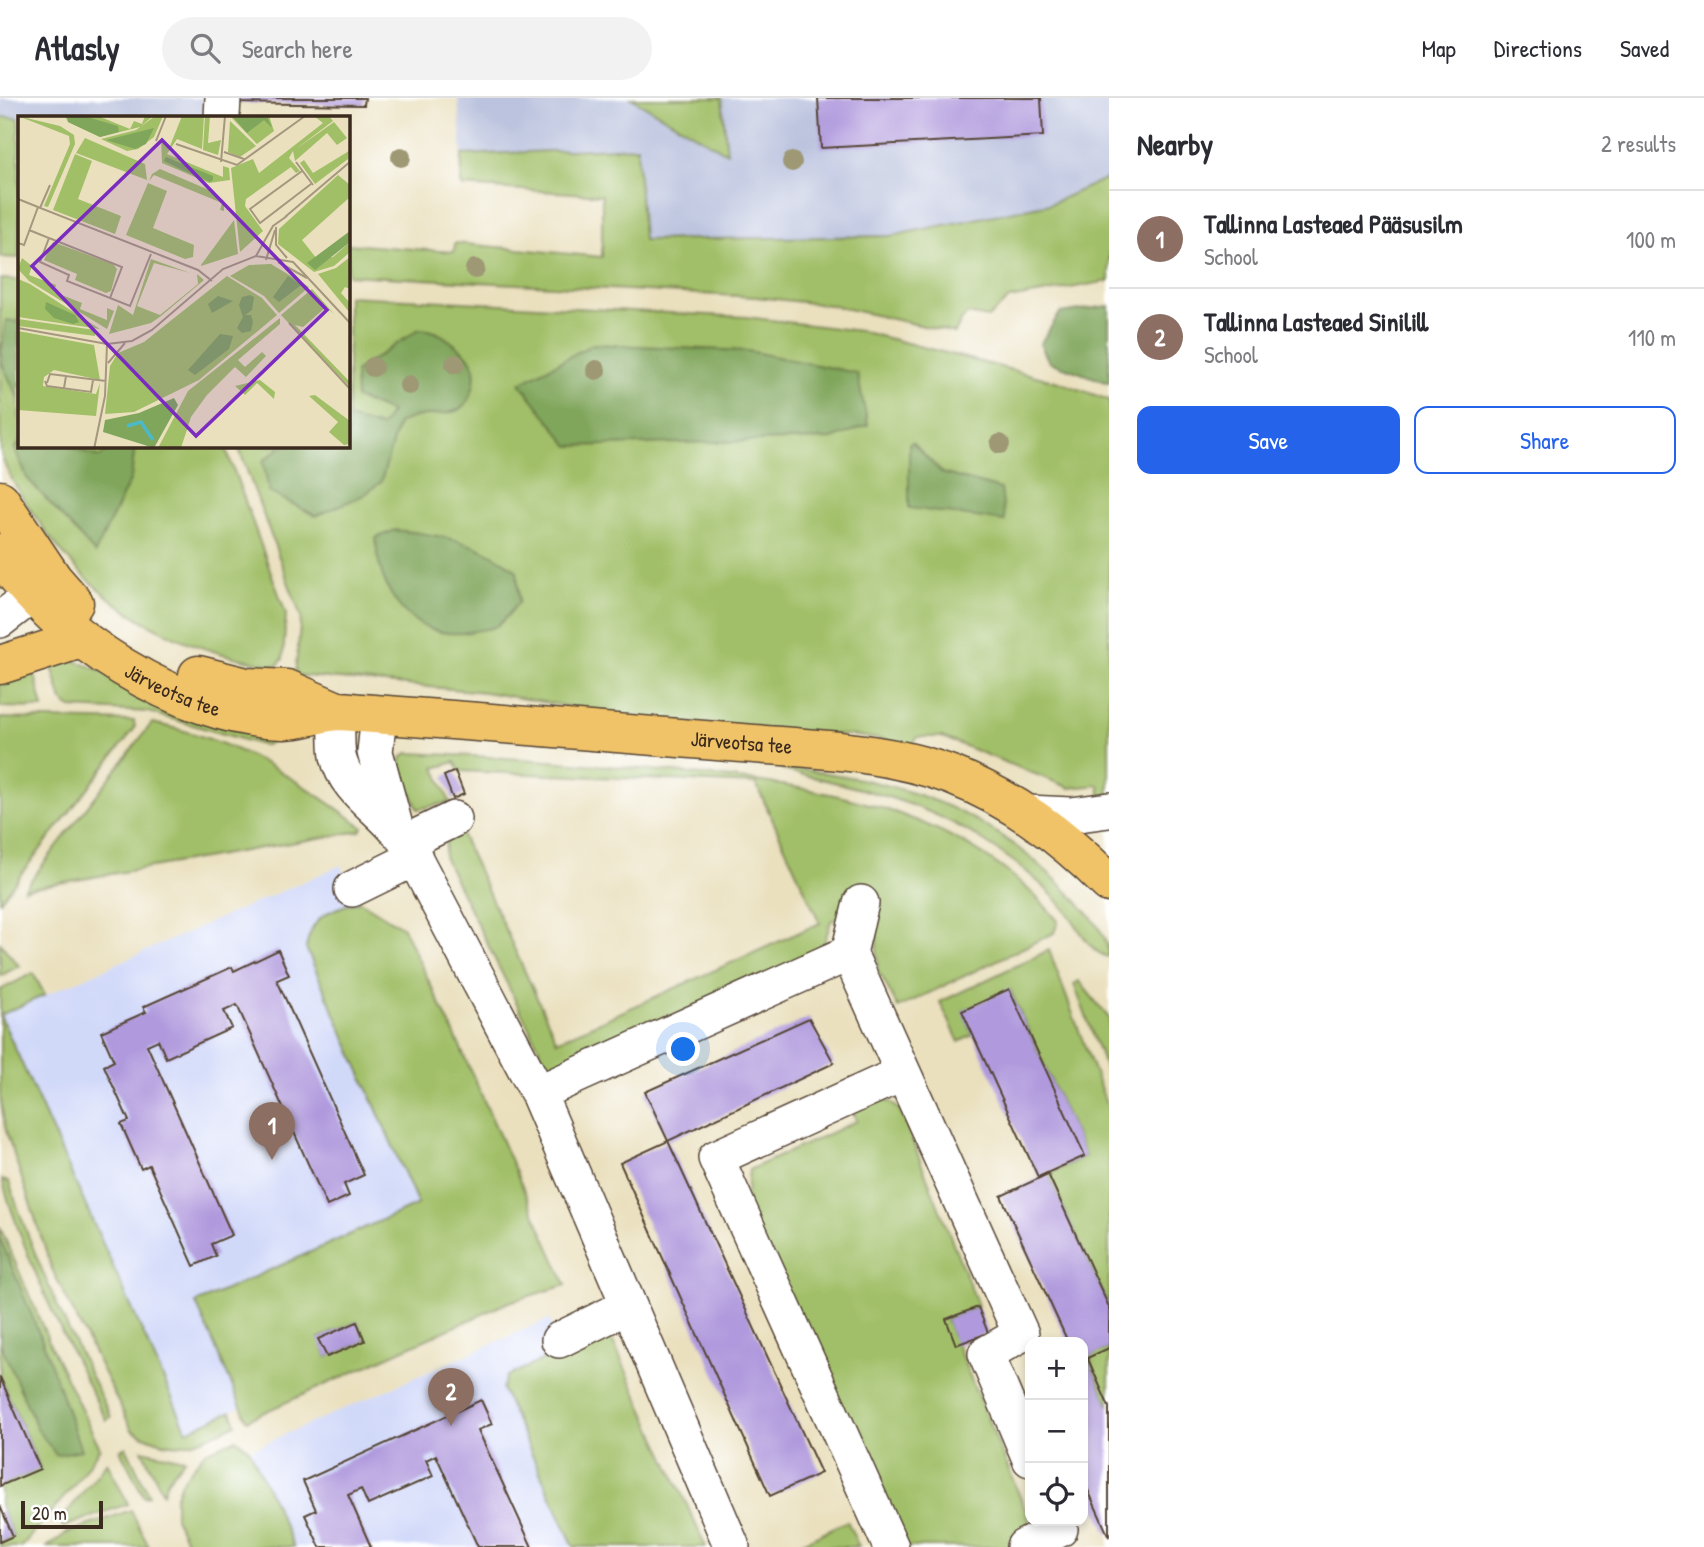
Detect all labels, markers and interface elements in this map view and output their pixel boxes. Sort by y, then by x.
search box [162,17,652,80]
text: Atlasly [35,26,120,70]
icon: search [186,29,224,67]
text: Search here [242,31,353,66]
text: Map [1422,32,1456,64]
text: Directions [1494,32,1582,64]
text: Saved [1620,32,1669,64]
inset map [18,116,350,448]
text: Nearby [1137,124,1213,164]
text: 2 results [1601,128,1676,159]
text: Tallinna Lasteaed Pääsusilm [1204,206,1463,241]
text: 1 [1156,224,1164,255]
text: 100 m [1626,224,1676,255]
text: School [1204,241,1258,272]
text: Tallinna Lasteaed Sinilill [1204,304,1428,339]
text: 2 [1155,322,1165,353]
text: 110 m [1628,322,1676,353]
text: School [1204,339,1258,370]
button: Save [1137,406,1400,474]
button: Share [1414,406,1676,474]
street label: Järveotsa tee [120,656,224,723]
street label: Järveotsa tee [690,724,793,761]
your location [666,1032,700,1066]
pin: 1 [249,1102,295,1160]
map controls [1025,1337,1088,1526]
button: + [1025,1337,1088,1400]
pin: 2 [428,1368,474,1426]
button: − [1025,1400,1088,1463]
button: locate [1025,1463,1088,1526]
scale bar [21,1498,103,1530]
text: 20 m [32,1500,67,1526]

